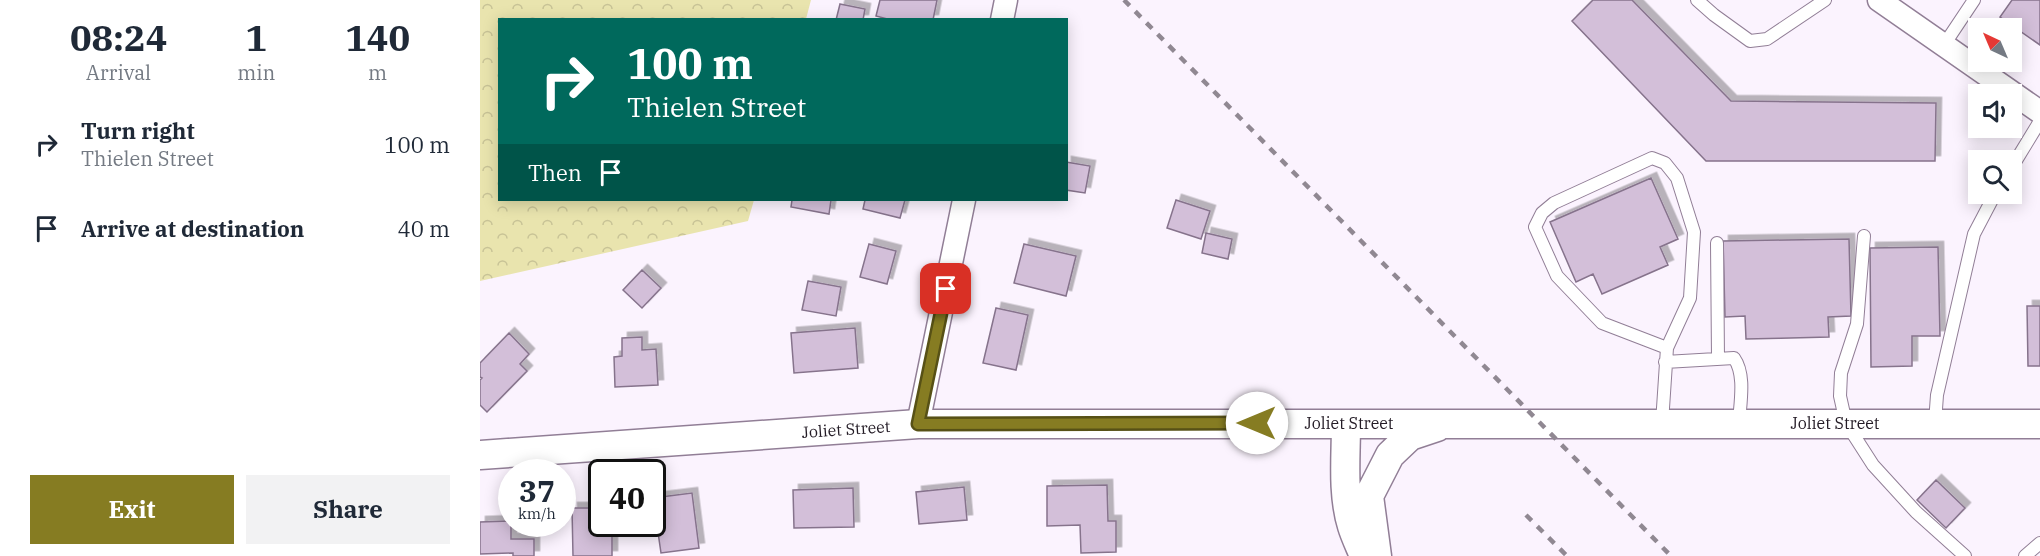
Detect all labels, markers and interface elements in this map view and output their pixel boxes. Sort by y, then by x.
text: 08:24 [70,14,167,61]
text: 1 [245,14,267,61]
text: 140 [345,14,410,61]
north arrow [1968,18,2022,72]
map controls [1968,18,2022,204]
text: 100 m [627,36,753,91]
icon: right [528,42,606,120]
text: Arrival [86,59,151,86]
text: min [237,59,275,86]
text: m [368,59,387,86]
button: sound [1968,84,2022,138]
text: Thielen Street [627,89,806,124]
text: Turn right [81,116,195,145]
icon: right [30,128,63,161]
text: 100 m [384,130,450,159]
text: Thielen Street [81,145,214,172]
button: search [1968,150,2022,204]
icon: arrive [594,156,627,189]
text: Then [528,158,582,187]
icon: arrive [30,212,63,245]
text: Arrive at destination [81,214,304,243]
text: 40 m [398,214,450,243]
pin [920,263,971,314]
icon: arrive [929,272,962,305]
position arrow [1225,391,1289,455]
street label: Joliet Street [1305,413,1394,433]
street label: Joliet Street [1791,413,1880,433]
street label: Joliet Street [801,416,891,442]
speed limit sign: 40 [588,459,666,537]
text: 37 [519,471,555,510]
button: Exit [30,475,234,544]
button: Share [246,475,450,544]
text: km/h [518,504,556,523]

